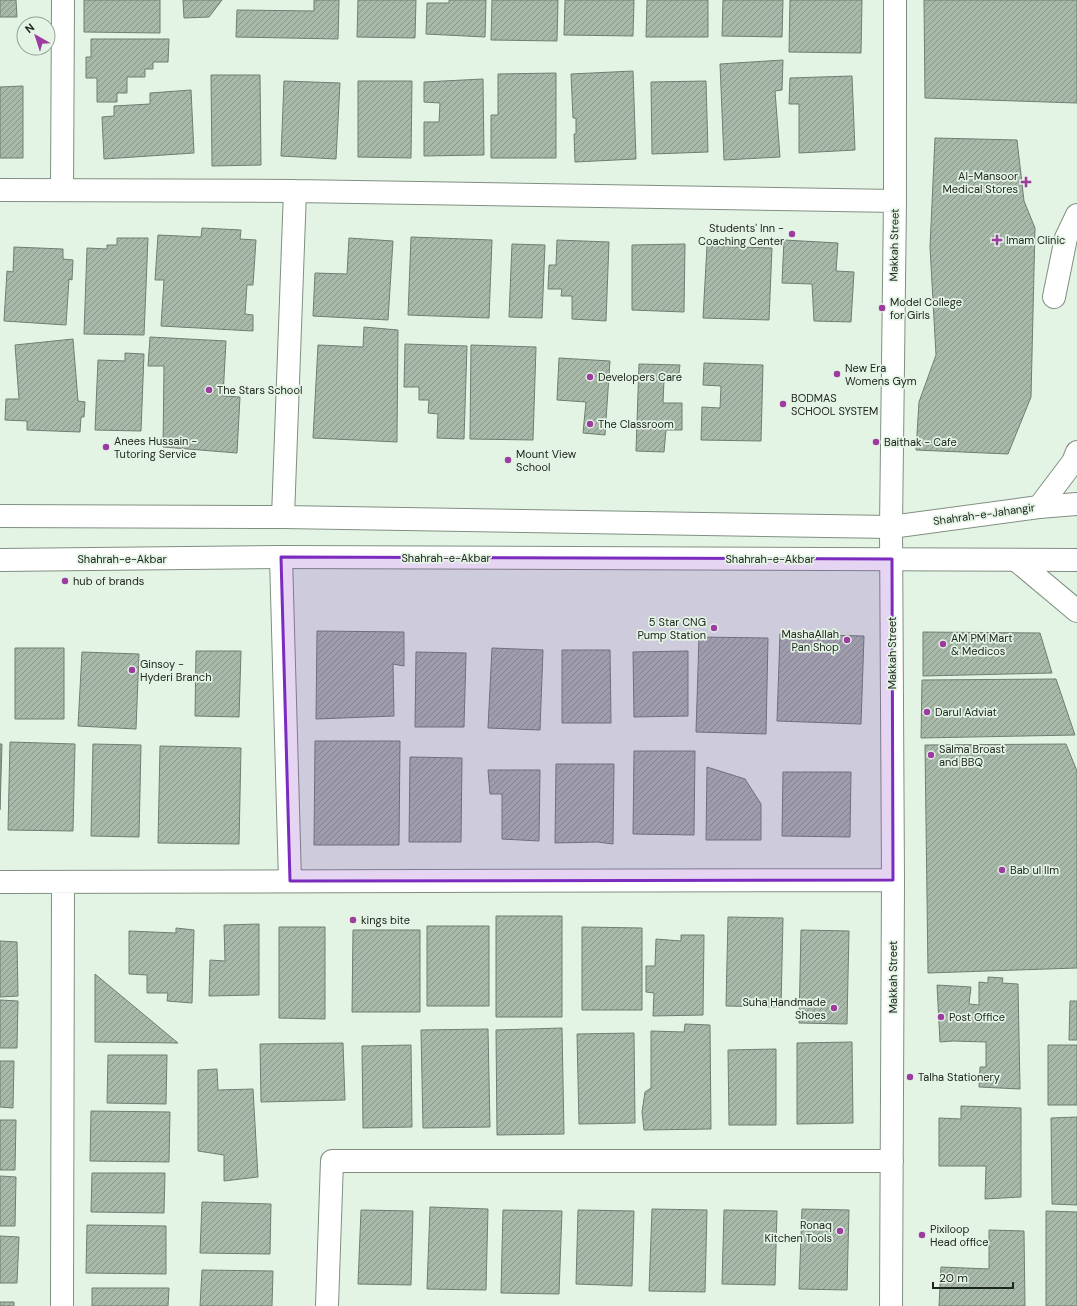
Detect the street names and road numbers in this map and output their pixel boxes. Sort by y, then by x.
street label: Makkah Street [886,209,902,281]
street label: Shahrah-e-Jahangir [932,500,1036,528]
street label: Shahrah-e-Akbar [401,551,491,565]
street label: Shahrah-e-Akbar [77,552,167,566]
street label: Shahrah-e-Akbar [725,552,815,566]
street label: Makkah Street [885,617,899,689]
street label: Makkah Street [886,941,900,1013]

